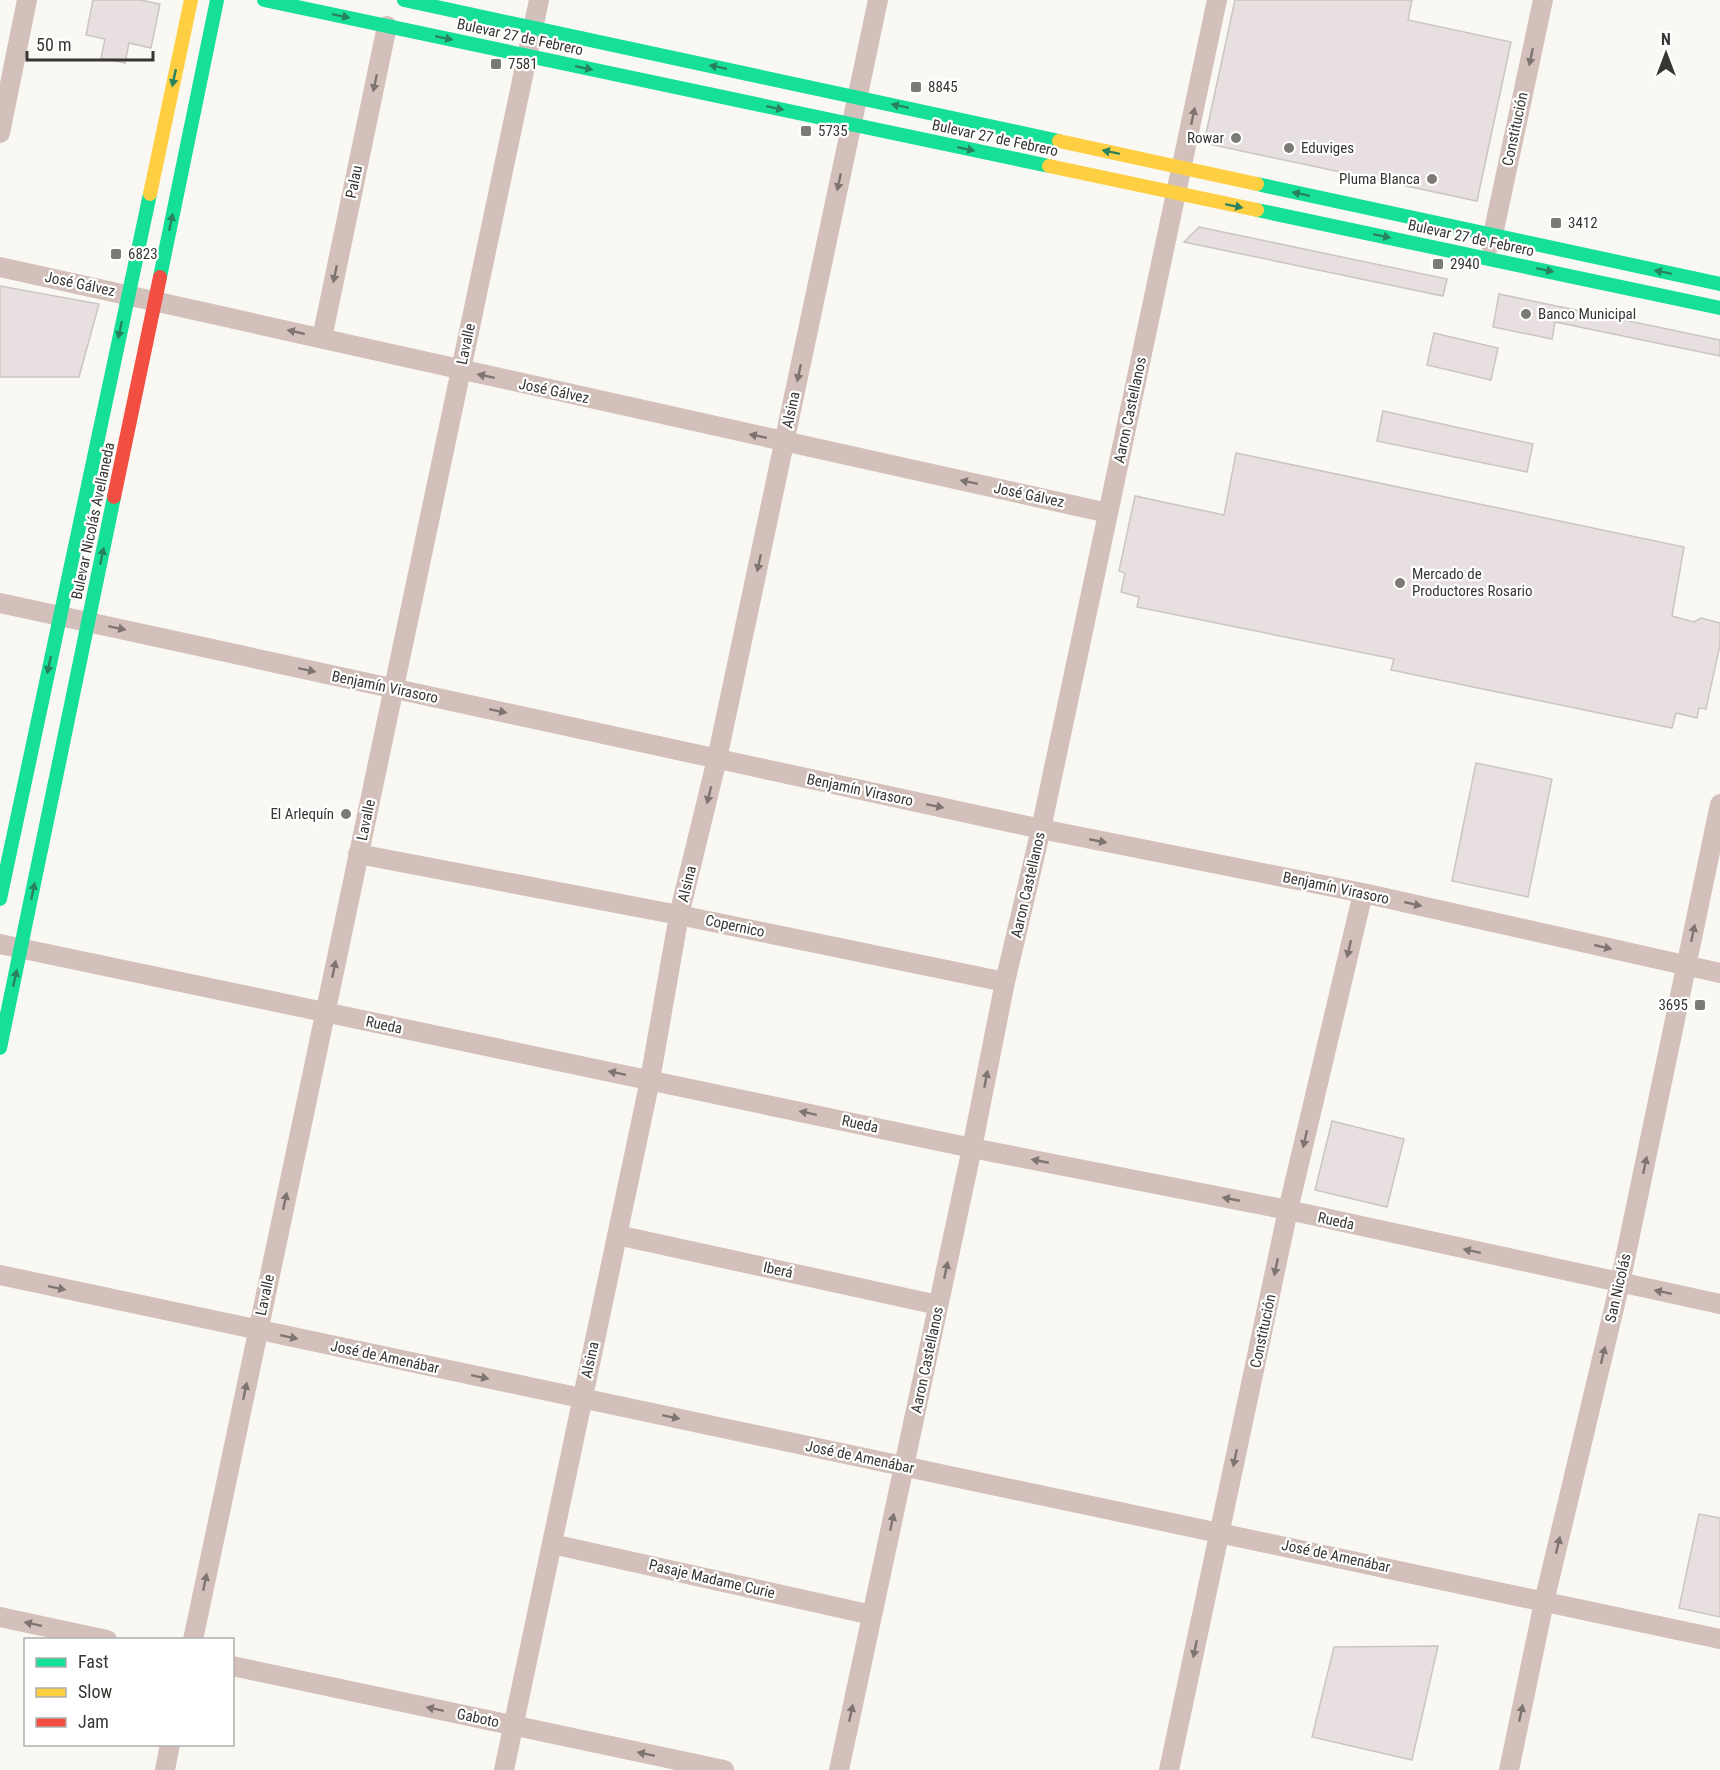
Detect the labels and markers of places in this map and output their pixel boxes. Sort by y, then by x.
place label: 7581 [508,55,538,73]
marker: 7581 [489,57,503,71]
place label: 8845 [928,78,958,96]
marker: 8845 [909,80,923,94]
place label: 5735 [818,122,848,140]
marker: 5735 [799,124,813,138]
place label: Rowar [1187,129,1224,147]
marker: Rowar [1229,131,1243,145]
place label: Eduviges [1301,139,1354,157]
marker: Eduviges [1282,141,1296,155]
place label: Pluma Blanca [1339,170,1420,188]
marker: Pluma Blanca [1425,172,1439,186]
place label: 3412 [1568,214,1598,232]
marker: 3412 [1549,216,1563,230]
place label: 6823 [128,245,158,263]
marker: 6823 [109,247,123,261]
place label: 2940 [1450,255,1480,273]
marker: 2940 [1431,257,1445,271]
place label: Banco Municipal [1538,305,1636,323]
marker: Banco Municipal [1519,307,1533,321]
place label: Mercado de Productores Rosario [1412,565,1533,600]
marker: Mercado de Productores Rosario [1393,576,1407,590]
place label: El Arlequín [270,805,334,823]
marker: El Arlequín [339,807,353,821]
place label: 3695 [1658,996,1688,1014]
marker: 3695 [1693,998,1707,1012]

